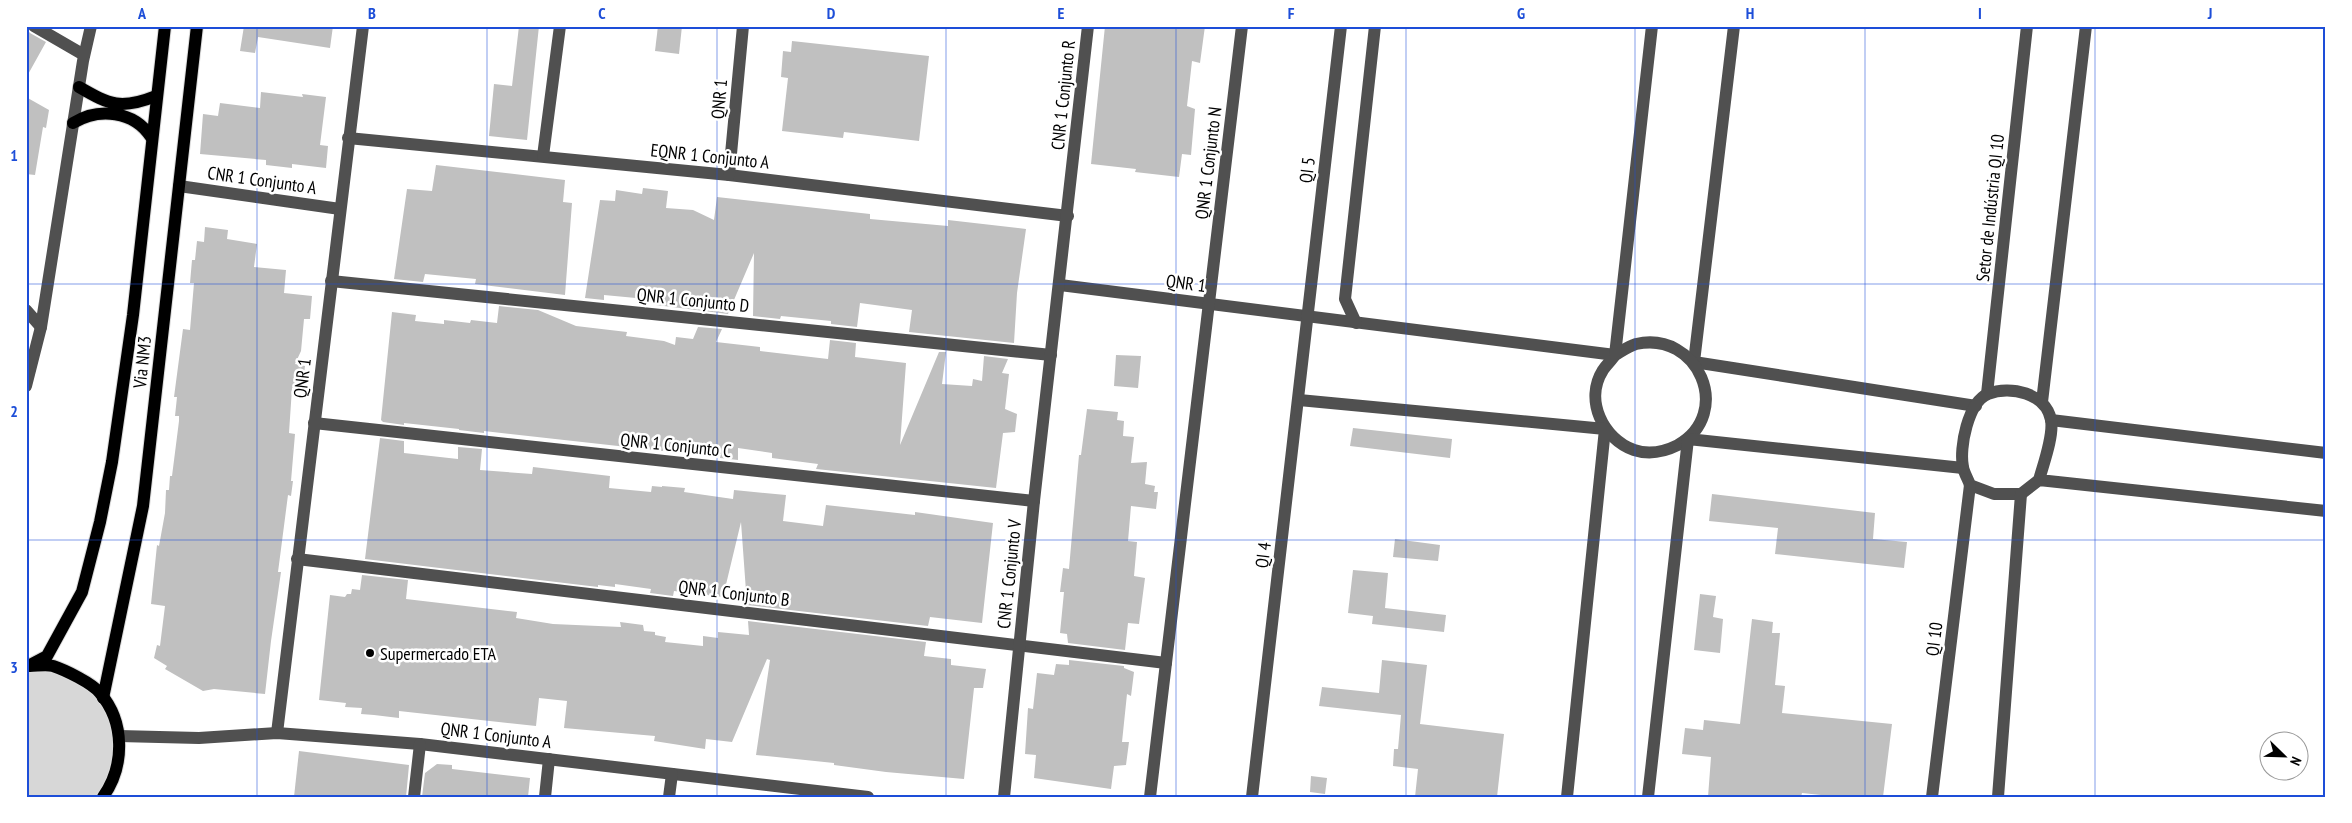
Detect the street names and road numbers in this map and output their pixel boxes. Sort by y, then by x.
street label: CNR 1 Conjunto R [1046,39,1080,151]
street label: QNR 1 [706,78,732,120]
street label: QNR 1 Conjunto N [1190,106,1226,220]
street label: Setor de Indústria QI 10 [1971,133,2009,283]
street label: EQNR 1 Conjunto A [650,138,771,174]
street label: QI 5 [1294,156,1320,184]
street label: CNR 1 Conjunto A [206,161,318,199]
street label: QNR 1 [1165,269,1207,297]
street label: QNR 1 Conjunto D [636,283,750,317]
street label: Via NM3 [128,335,156,390]
street label: QNR 1 [288,357,316,399]
street label: QNR 1 Conjunto C [619,428,733,462]
street label: CNR 1 Conjunto V [992,518,1026,630]
street label: QI 4 [1250,541,1276,569]
street label: QNR 1 Conjunto B [677,575,791,611]
street label: QI 10 [1921,621,1947,657]
street label: QNR 1 Conjunto A [439,717,553,753]

